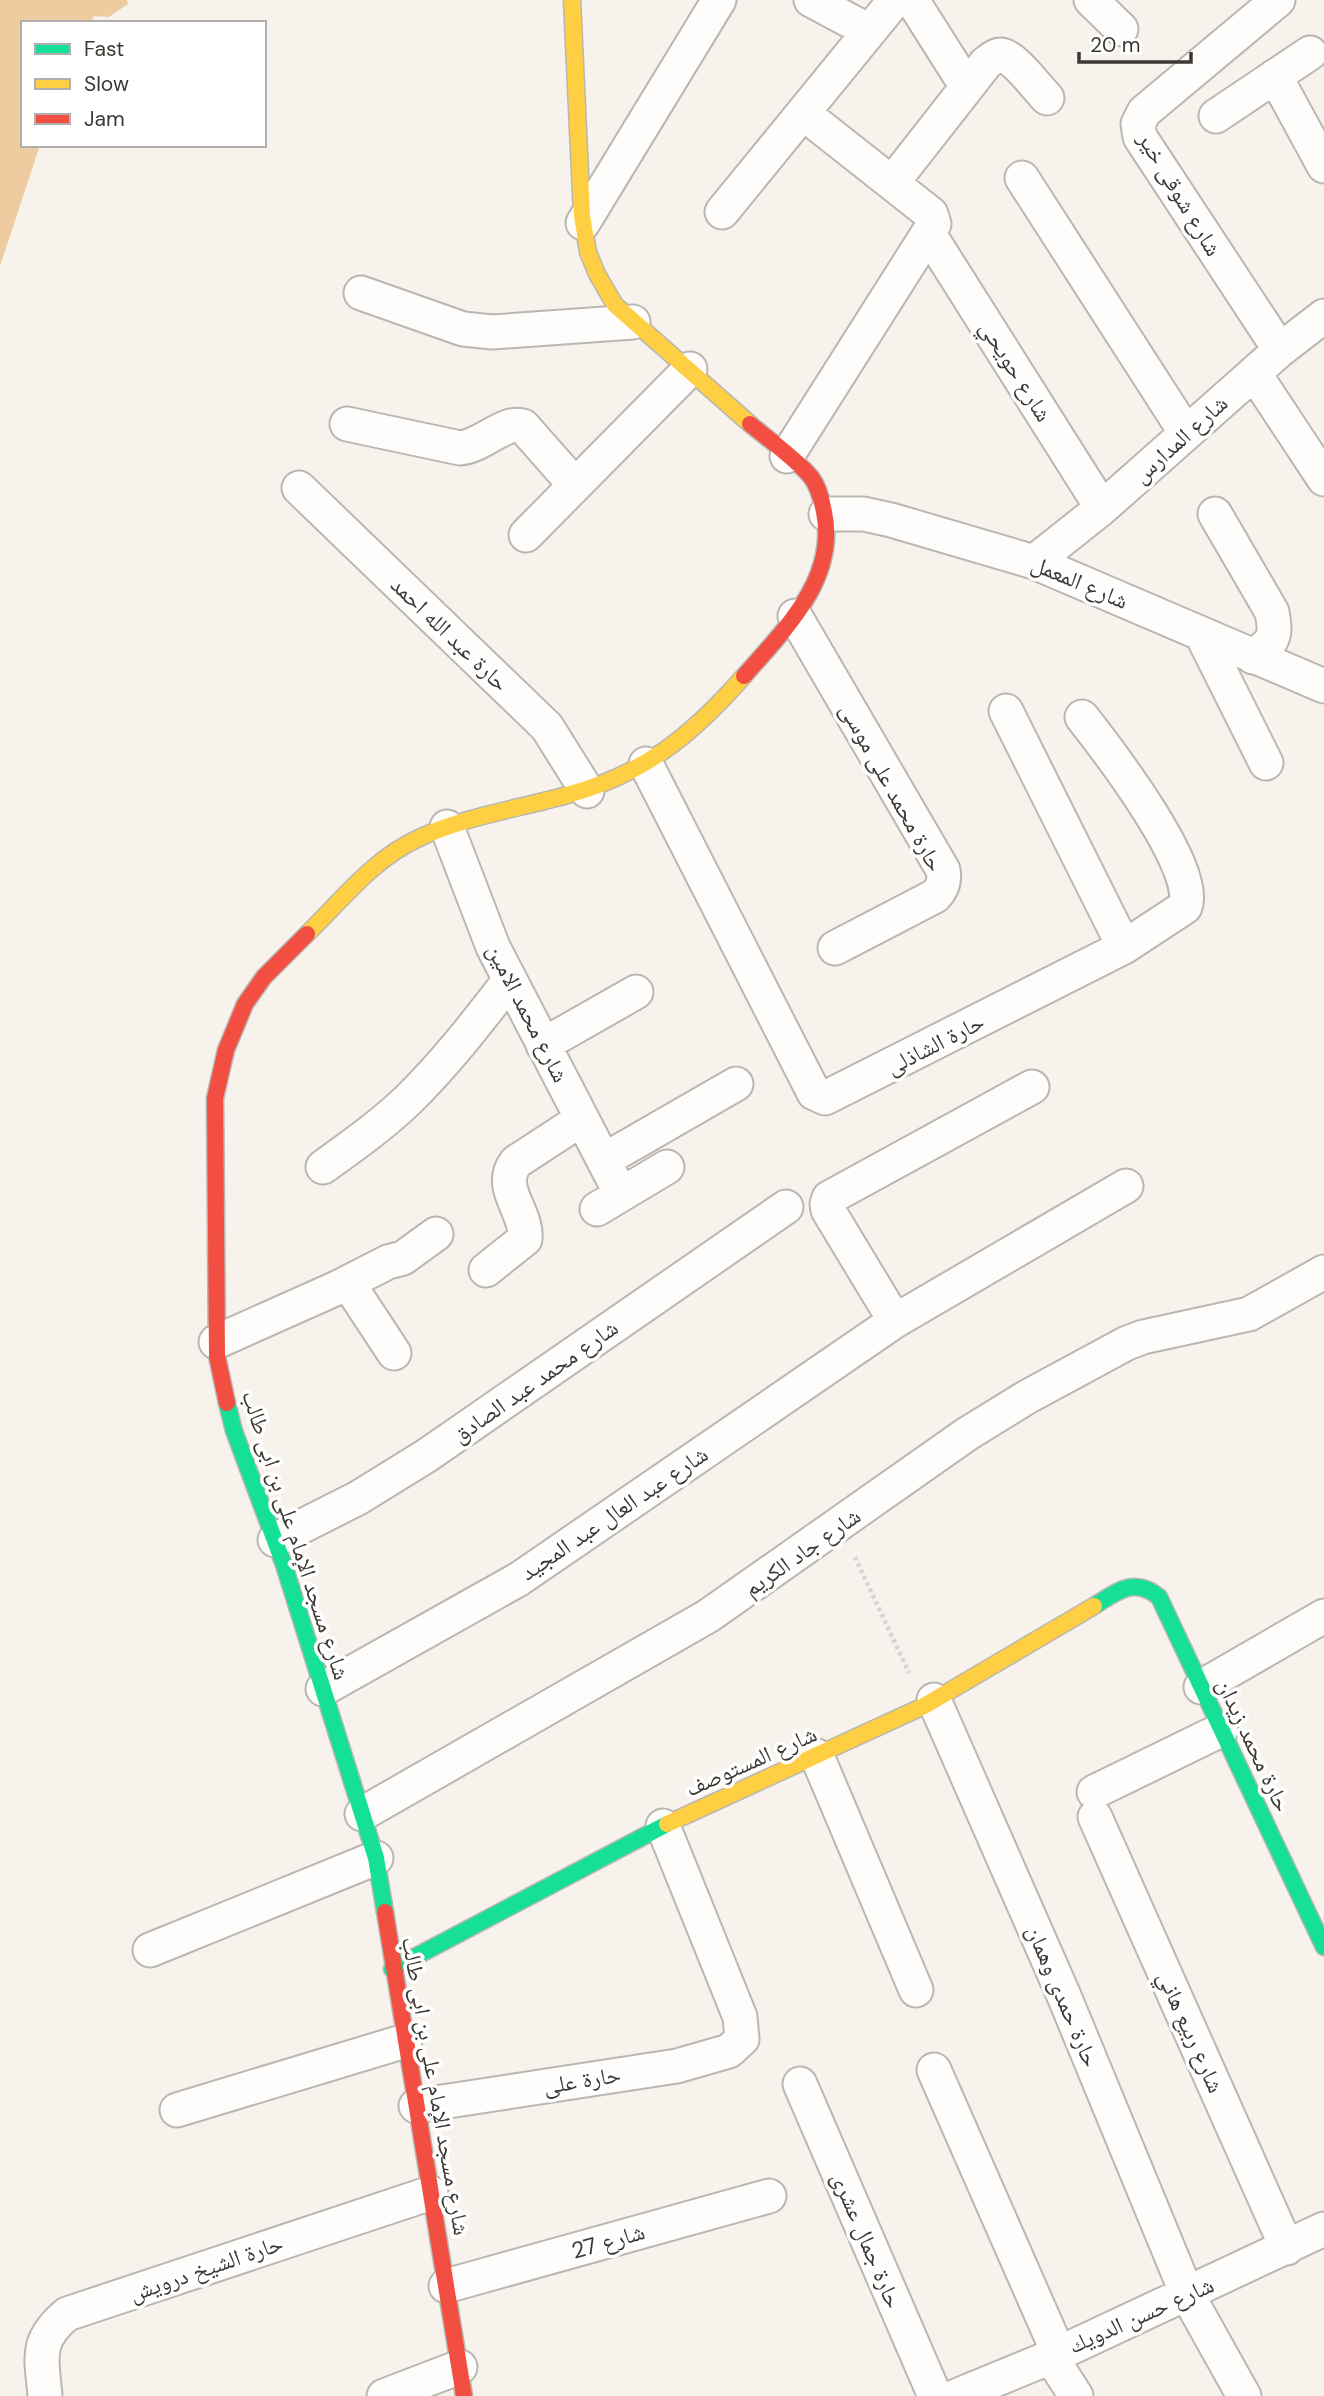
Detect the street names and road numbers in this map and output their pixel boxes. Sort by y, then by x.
street label: شارع شوقى خير [1131,126,1229,262]
street label: شارع حويحي [970,315,1059,429]
street label: شارع المدارس [1126,388,1234,490]
street label: شارع المعمل [1027,548,1133,616]
street label: حارة عبد الله احمد [384,570,516,698]
street label: حارة محمد على موسى [833,697,951,877]
street label: شارع محمد الامين [480,939,576,1087]
street label: حارة الشاذلى [881,1006,989,1082]
street label: شارع محمد عبد الصادق [446,1313,624,1449]
street label: شارع مسجد الإمام على بن ابى طالب [234,1387,357,1684]
street label: شارع عبد العال عبد المجيد [514,1439,714,1587]
street label: شارع جاد الكريم [738,1501,867,1604]
street label: حارة محمد زيدان [1210,1674,1298,1816]
street label: شارع المستوصف [681,1719,821,1803]
street label: حارة حمدى وهمان [1020,1920,1106,2072]
street label: شارع مسجد الإمام على بن ابى طالب [394,1934,477,2238]
street label: شارع ربيع هاني [1147,1966,1231,2099]
street label: حارة على [541,2059,623,2101]
street label: حارة جمال عشرى [825,2167,909,2313]
street label: شارع 27 [568,2216,648,2266]
street label: حارة الشيخ درويش [125,2228,287,2308]
street label: شارع حسن الدويك [1064,2270,1218,2360]

